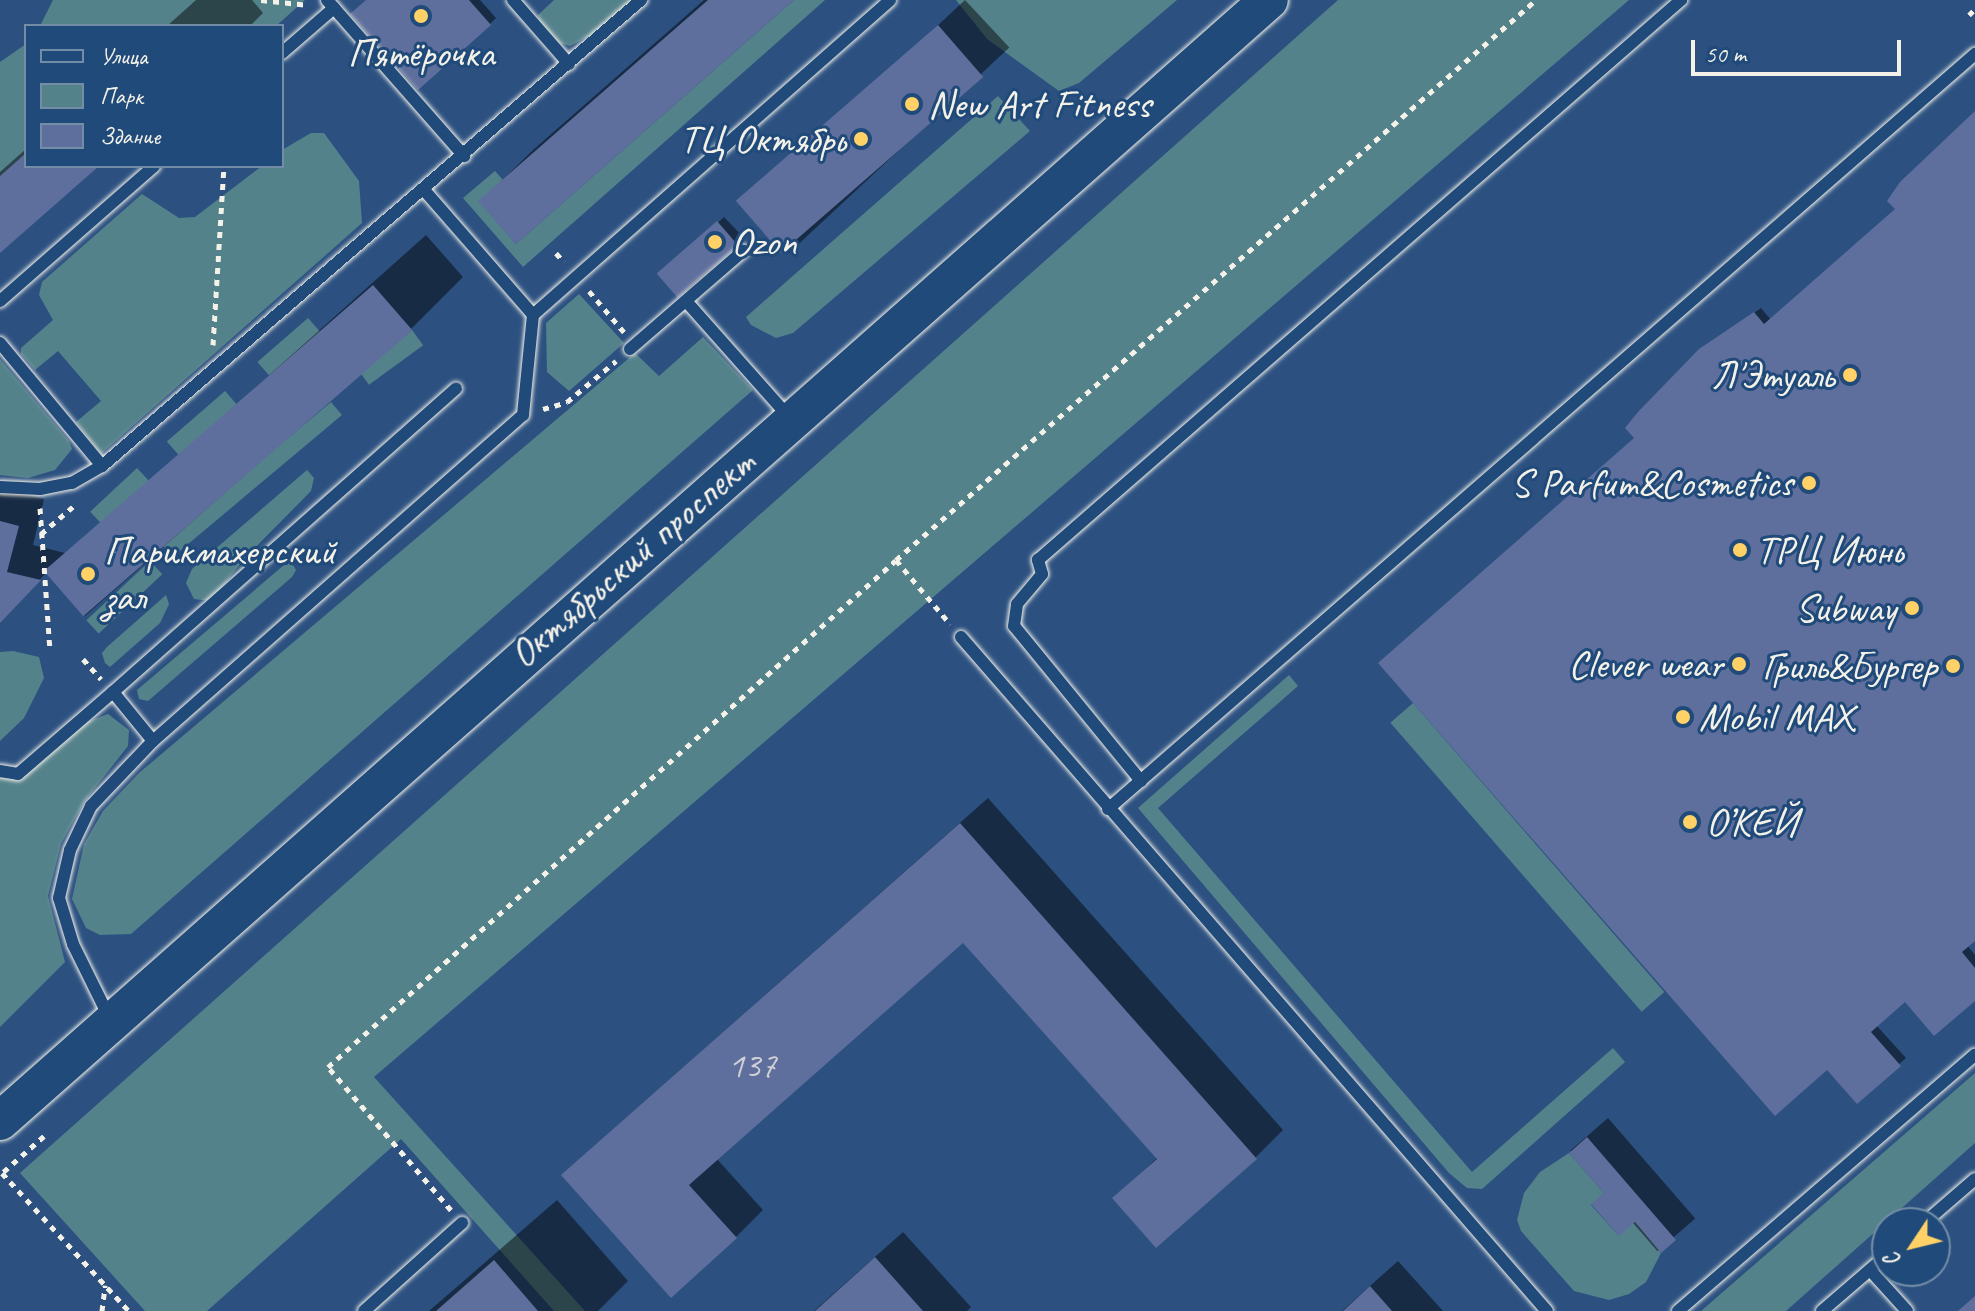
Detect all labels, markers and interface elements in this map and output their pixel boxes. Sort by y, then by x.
marker: Пятёрочка [412,7,430,25]
legend [24,24,284,168]
scale bar [1695,24,1905,74]
place label: Пятёрочка [348,29,494,77]
text: 50 m [1705,39,1746,69]
text: Улица [100,41,148,71]
place label: New Art Fitness [928,80,1150,128]
text: Парк [100,81,143,111]
marker: New Art Fitness [903,95,921,113]
place label: ТЦ Октябрь [680,115,845,163]
text: Здание [100,121,160,151]
marker: ТЦ Октябрь [852,130,870,148]
place label: Ozon [731,218,797,266]
marker: Ozon [706,233,724,251]
place label: Л'Этуаль [1712,351,1834,399]
marker: Л'Этуаль [1841,366,1859,384]
street label: Октябрьский проспект [499,438,765,678]
place label: S Parfum&Cosmetics [1511,459,1793,507]
marker: S Parfum&Cosmetics [1800,474,1818,492]
place label: ТРЦ Июнь [1756,526,1902,574]
place label: Парикмахерский зал [104,527,336,621]
marker: ТРЦ Июнь [1731,541,1749,559]
marker: Парикмахерский зал [79,565,97,583]
place label: Subway [1795,584,1896,632]
marker: Subway [1903,599,1921,617]
place label: Clever wear [1570,640,1723,688]
place label: Гриль&Бургер [1762,642,1937,690]
marker: Clever wear [1730,655,1748,673]
marker: Гриль&Бургер [1944,657,1962,675]
place label: Mobil MAX [1699,693,1853,741]
marker: Mobil MAX [1674,708,1692,726]
place label: О’КЕЙ [1706,798,1798,846]
marker: О’КЕЙ [1681,813,1699,831]
house number: 137 [728,1044,776,1088]
north arrow [1871,1207,1951,1287]
text: С [1878,1247,1908,1272]

